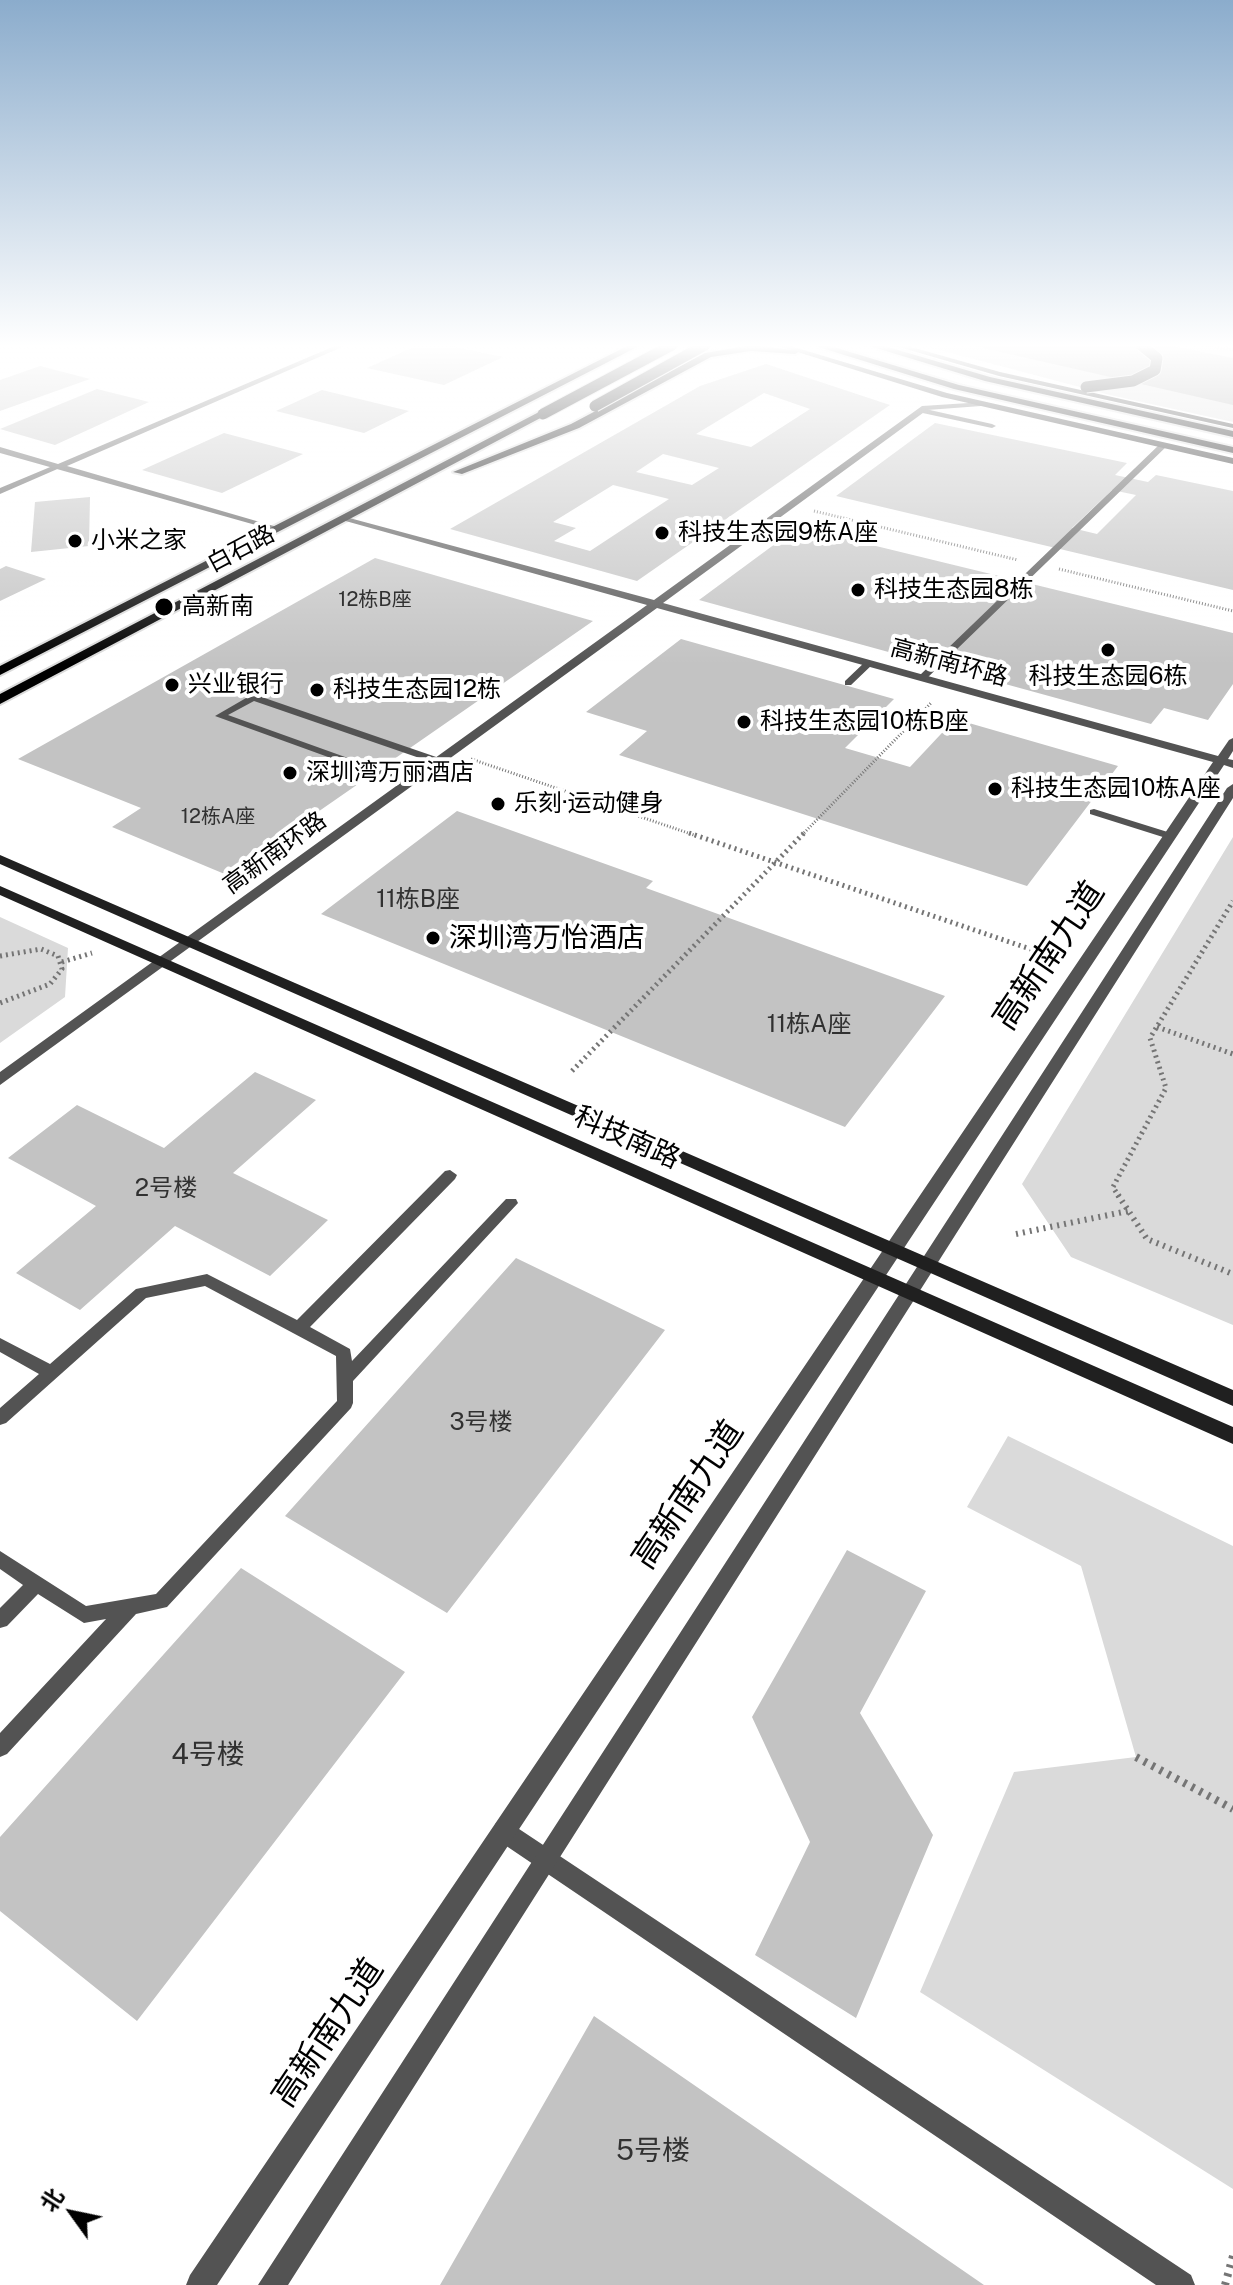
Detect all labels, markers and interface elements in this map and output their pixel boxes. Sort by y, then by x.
street label: 白石路 [202,519,280,579]
place label: 科技生态园9栋A座 [678,519,878,547]
marker: 科技生态园9栋A座 [653,524,671,542]
place label: 小米之家 [91,527,187,555]
marker: 小米之家 [66,532,84,550]
place label: 科技生态园8栋 [874,576,1034,604]
marker: 科技生态园8栋 [849,581,867,599]
house number: 12栋B座 [338,588,412,612]
place label: 高新南 [182,593,254,621]
marker: 高新南 [153,596,175,618]
street label: 高新南环路 [887,634,1011,692]
marker: 科技生态园6栋 [1099,641,1117,659]
place label: 科技生态园6栋 [1029,663,1187,691]
place label: 兴业银行 [188,671,284,699]
marker: 兴业银行 [163,676,181,694]
place label: 科技生态园12栋 [333,676,501,704]
marker: 科技生态园12栋 [308,681,326,699]
place label: 科技生态园10栋B座 [760,708,969,736]
marker: 科技生态园10栋B座 [735,713,753,731]
place label: 深圳湾万丽酒店 [306,759,474,787]
marker: 深圳湾万丽酒店 [281,764,299,782]
place label: 科技生态园10栋A座 [1011,775,1220,803]
marker: 科技生态园10栋A座 [986,780,1004,798]
place label: 乐刻·运动健身 [514,790,664,818]
marker: 乐刻·运动健身 [489,795,507,813]
house number: 12栋A座 [181,805,255,829]
street label: 高新南环路 [218,806,332,900]
street label: 高新南九道 [985,874,1113,1038]
house number: 11栋B座 [376,886,460,914]
place label: 深圳湾万怡酒店 [449,921,645,955]
marker: 深圳湾万怡酒店 [424,929,442,947]
house number: 11栋A座 [767,1011,851,1039]
street label: 科技南路 [569,1100,685,1176]
house number: 2号楼 [135,1175,197,1203]
house number: 3号楼 [449,1409,513,1437]
street label: 高新南九道 [624,1413,752,1577]
house number: 4号楼 [171,1738,245,1772]
street label: 高新南九道 [264,1951,392,2115]
house number: 5号楼 [616,2134,690,2168]
north arrow [32,2173,112,2253]
text: 北 [35,2184,69,2216]

